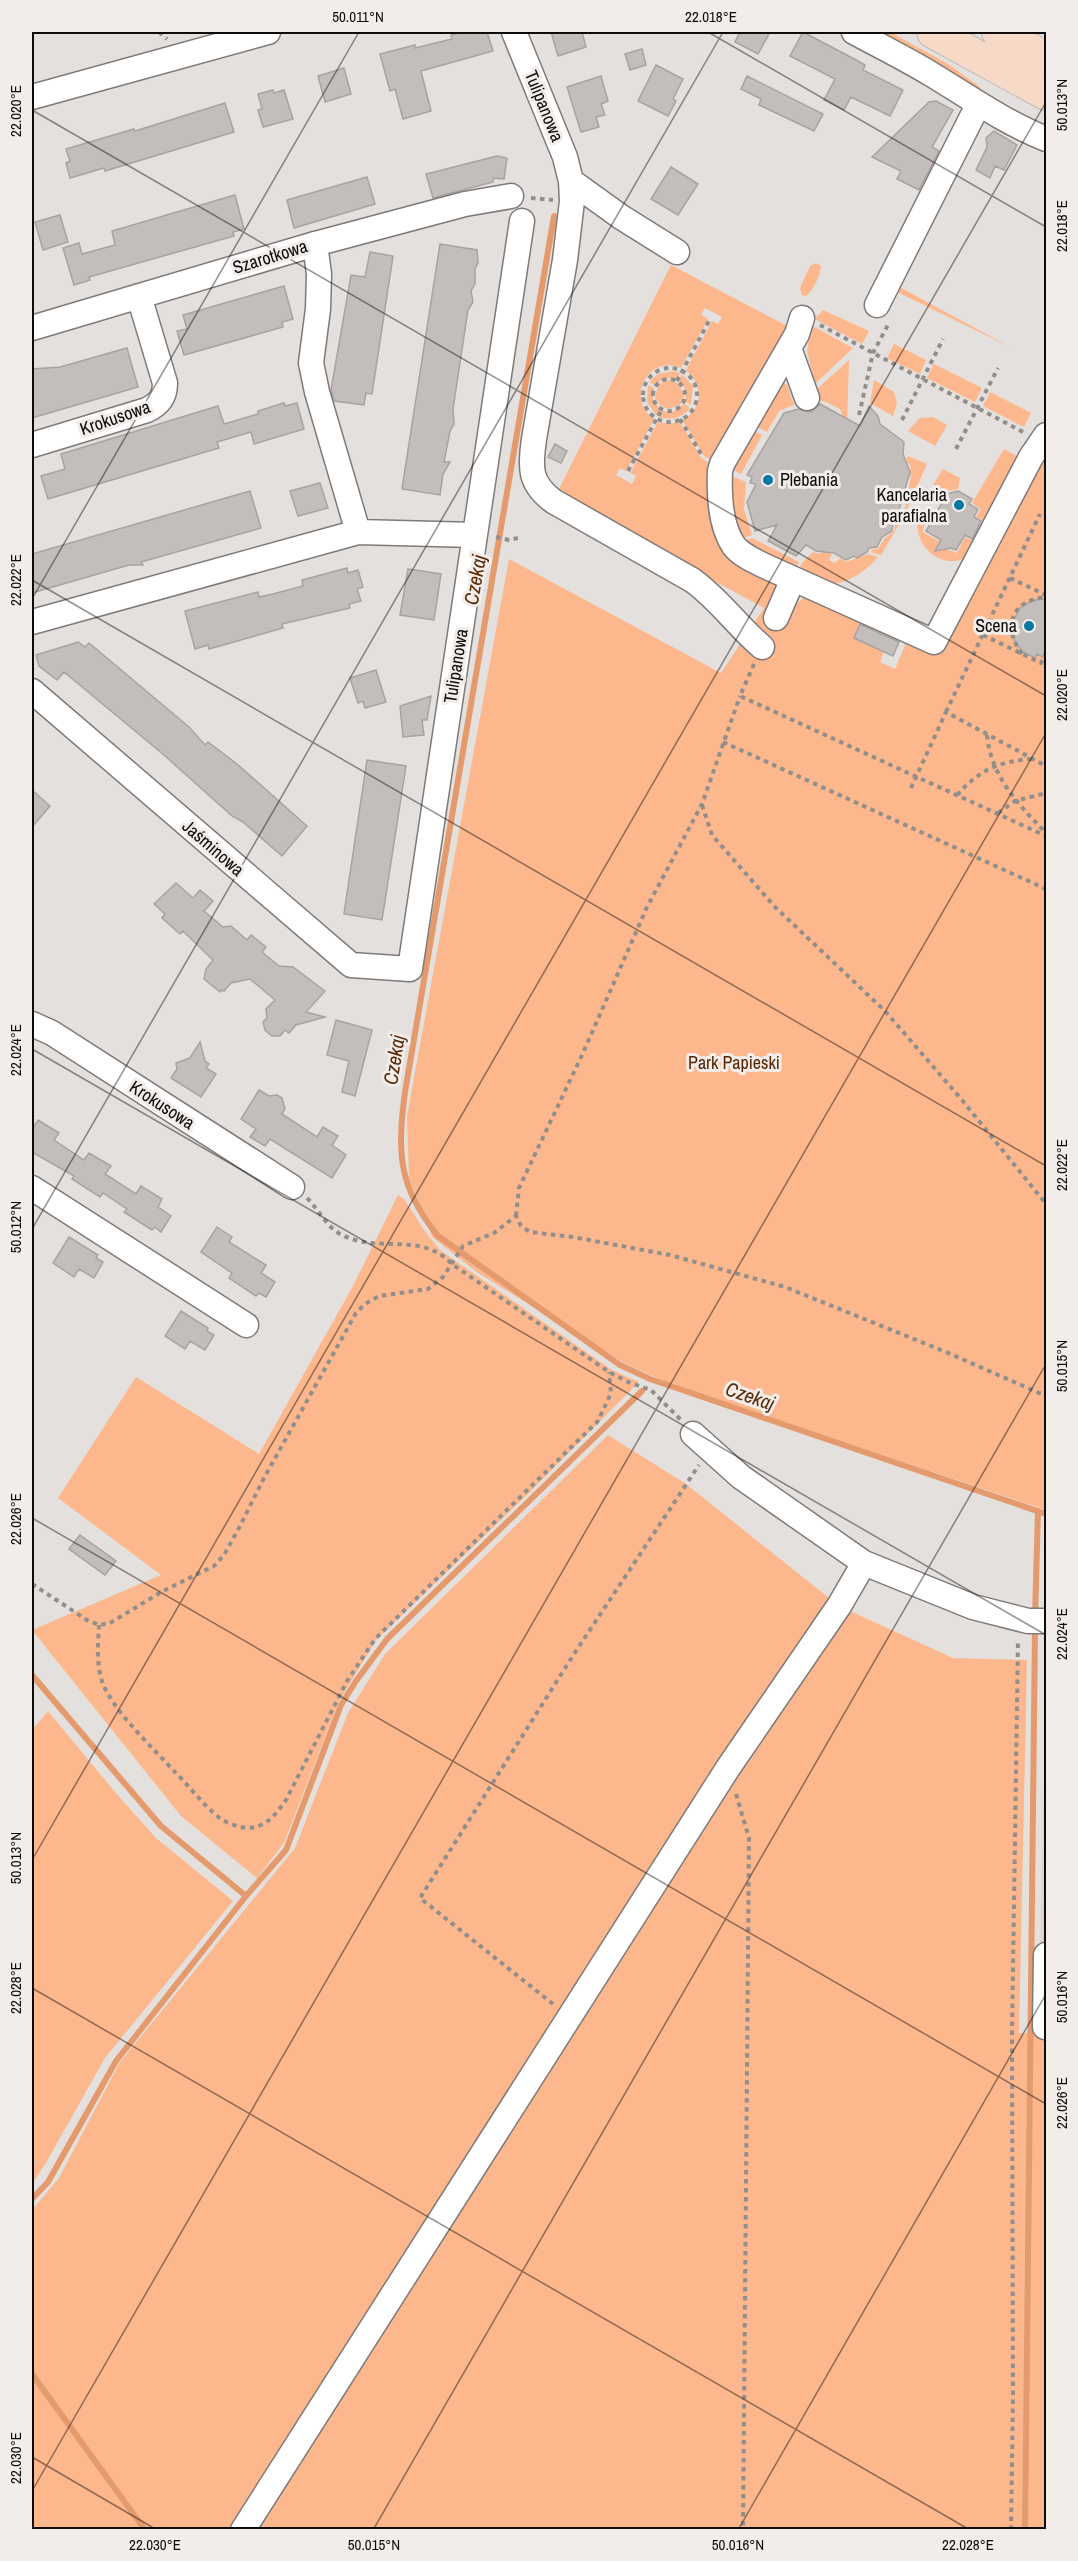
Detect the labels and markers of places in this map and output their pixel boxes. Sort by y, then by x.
place label: Plebania [780,467,838,492]
marker: Plebania [761,473,775,487]
place label: Kancelaria parafialna [876,482,947,528]
marker: Kancelaria parafialna [952,498,966,512]
place label: Scena [975,613,1017,638]
marker: Scena [1022,619,1036,633]

